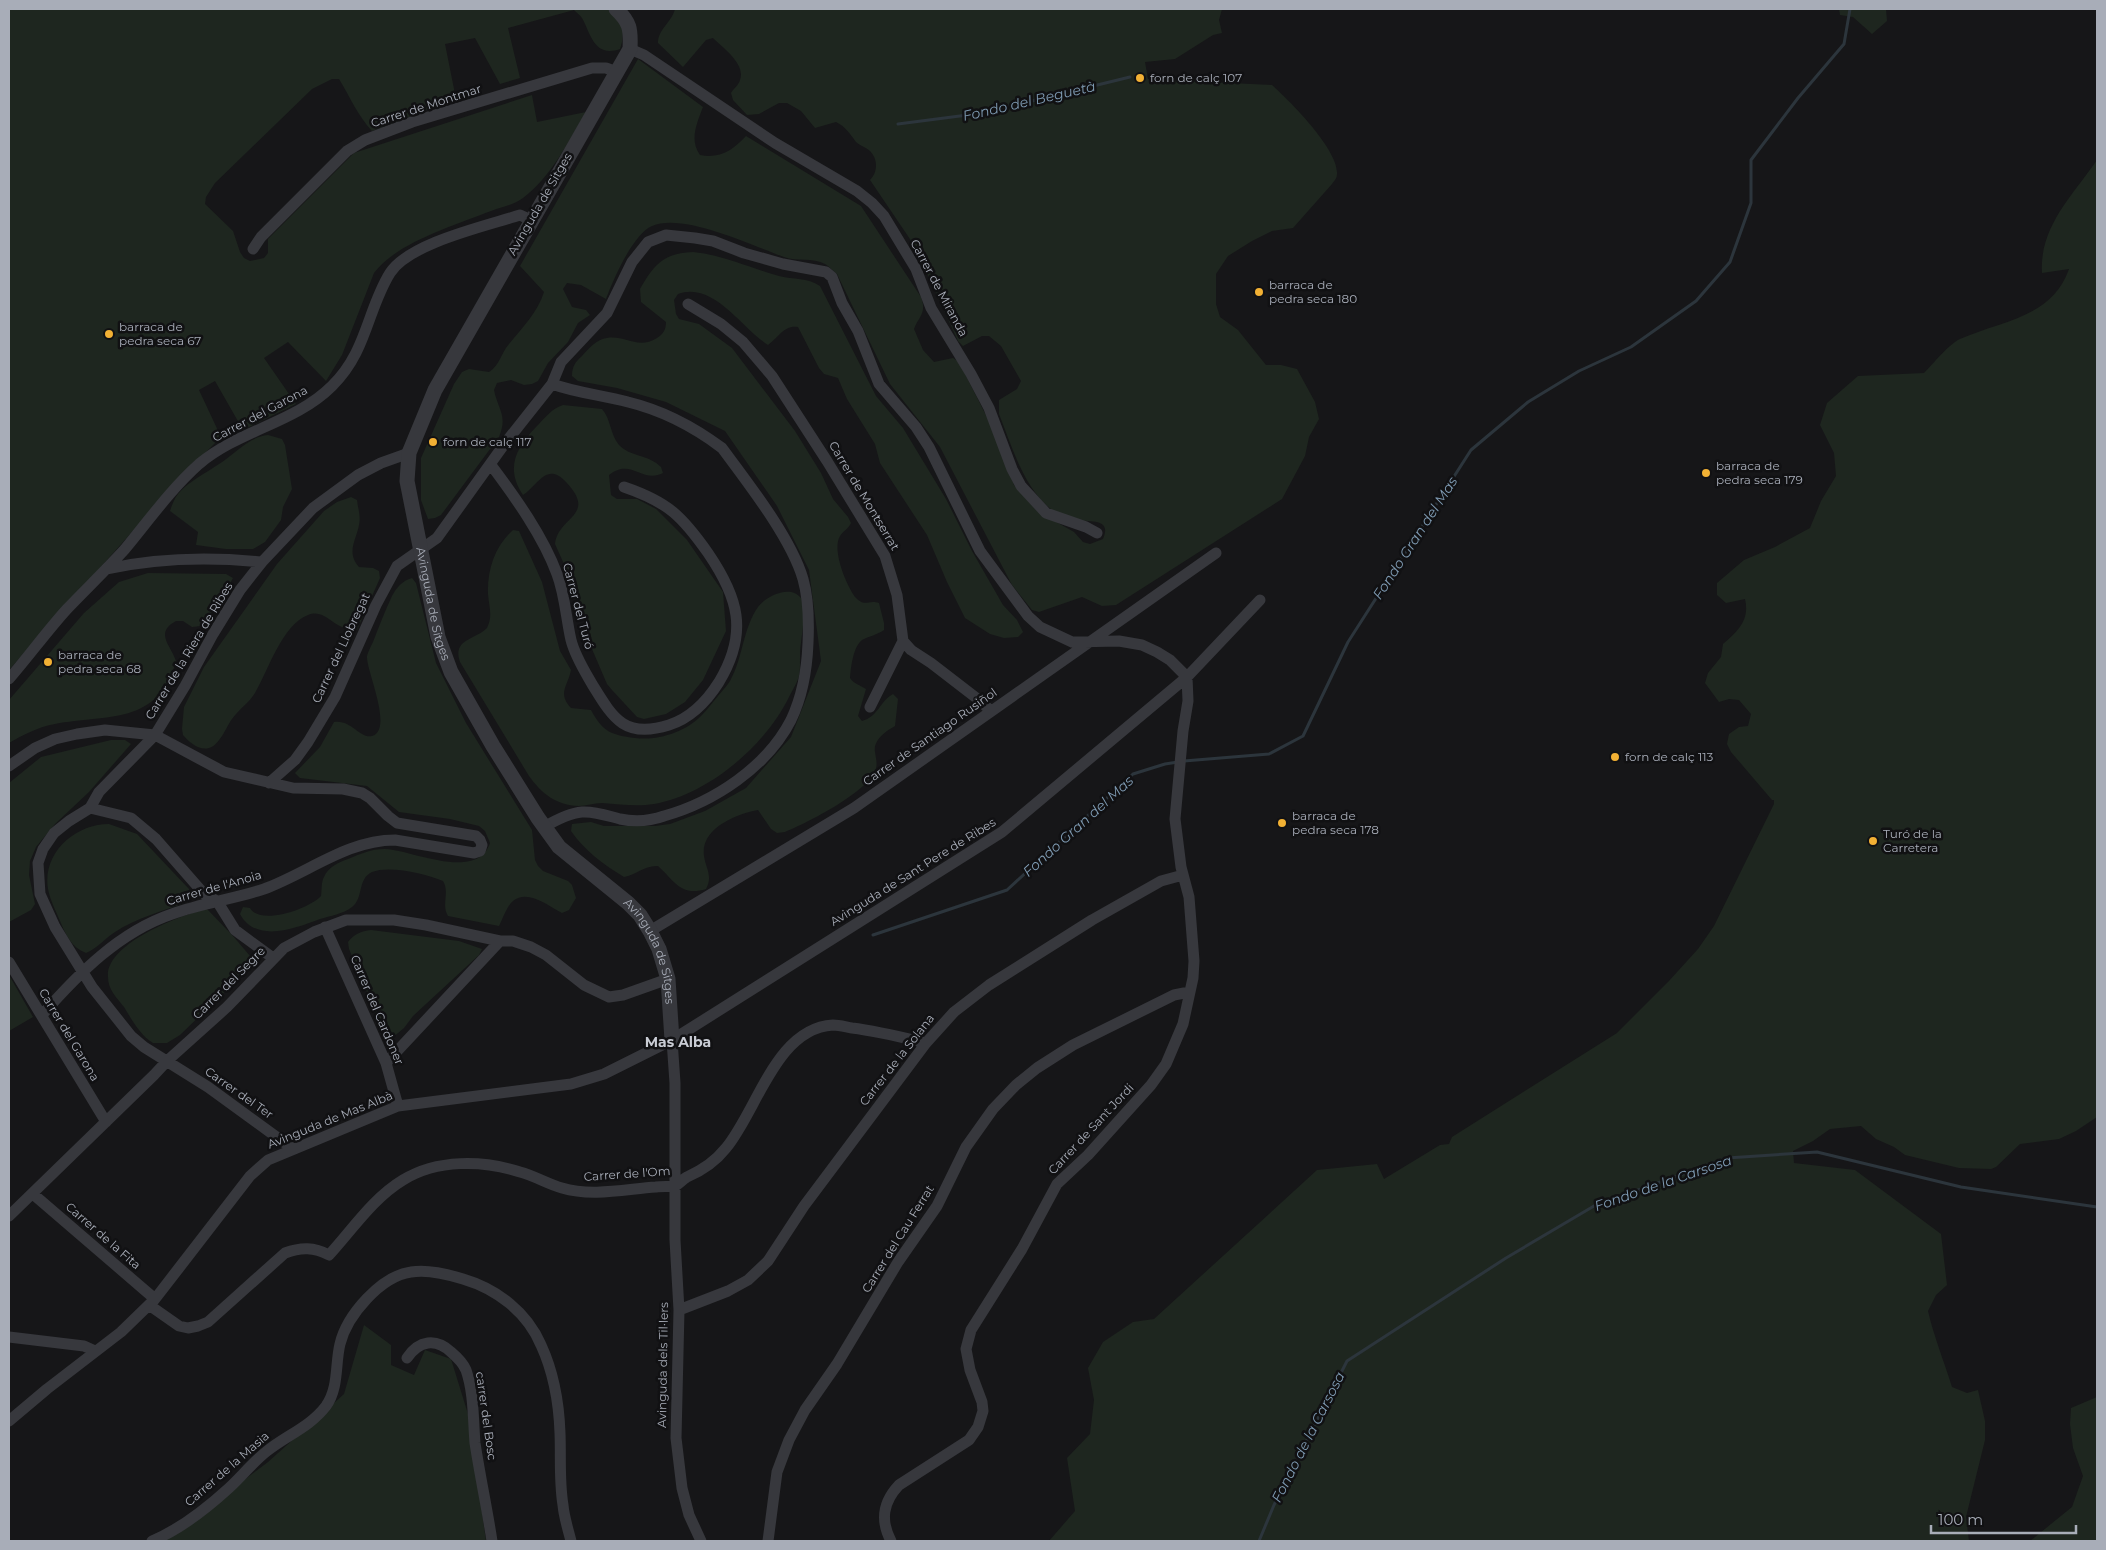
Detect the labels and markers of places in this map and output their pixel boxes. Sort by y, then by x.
place label: forn de calç 107 [1150,70,1242,85]
marker: forn de calç 107 [1134,72,1146,84]
place label: barraca de pedra seca 180 [1269,277,1357,306]
marker: barraca de pedra seca 180 [1253,286,1265,298]
place label: barraca de pedra seca 67 [119,319,201,348]
marker: barraca de pedra seca 67 [103,328,115,340]
place label: forn de calç 117 [443,434,532,449]
marker: forn de calç 117 [427,436,439,448]
place label: barraca de pedra seca 179 [1716,458,1803,487]
marker: barraca de pedra seca 179 [1700,467,1712,479]
place label: barraca de pedra seca 68 [58,647,141,676]
marker: barraca de pedra seca 68 [42,656,54,668]
place label: forn de calç 113 [1625,749,1714,764]
marker: forn de calç 113 [1609,751,1621,763]
place label: barraca de pedra seca 178 [1292,808,1379,837]
marker: barraca de pedra seca 178 [1276,817,1288,829]
place label: Turó de la Carretera [1883,826,1942,855]
marker: Turó de la Carretera [1867,835,1879,847]

